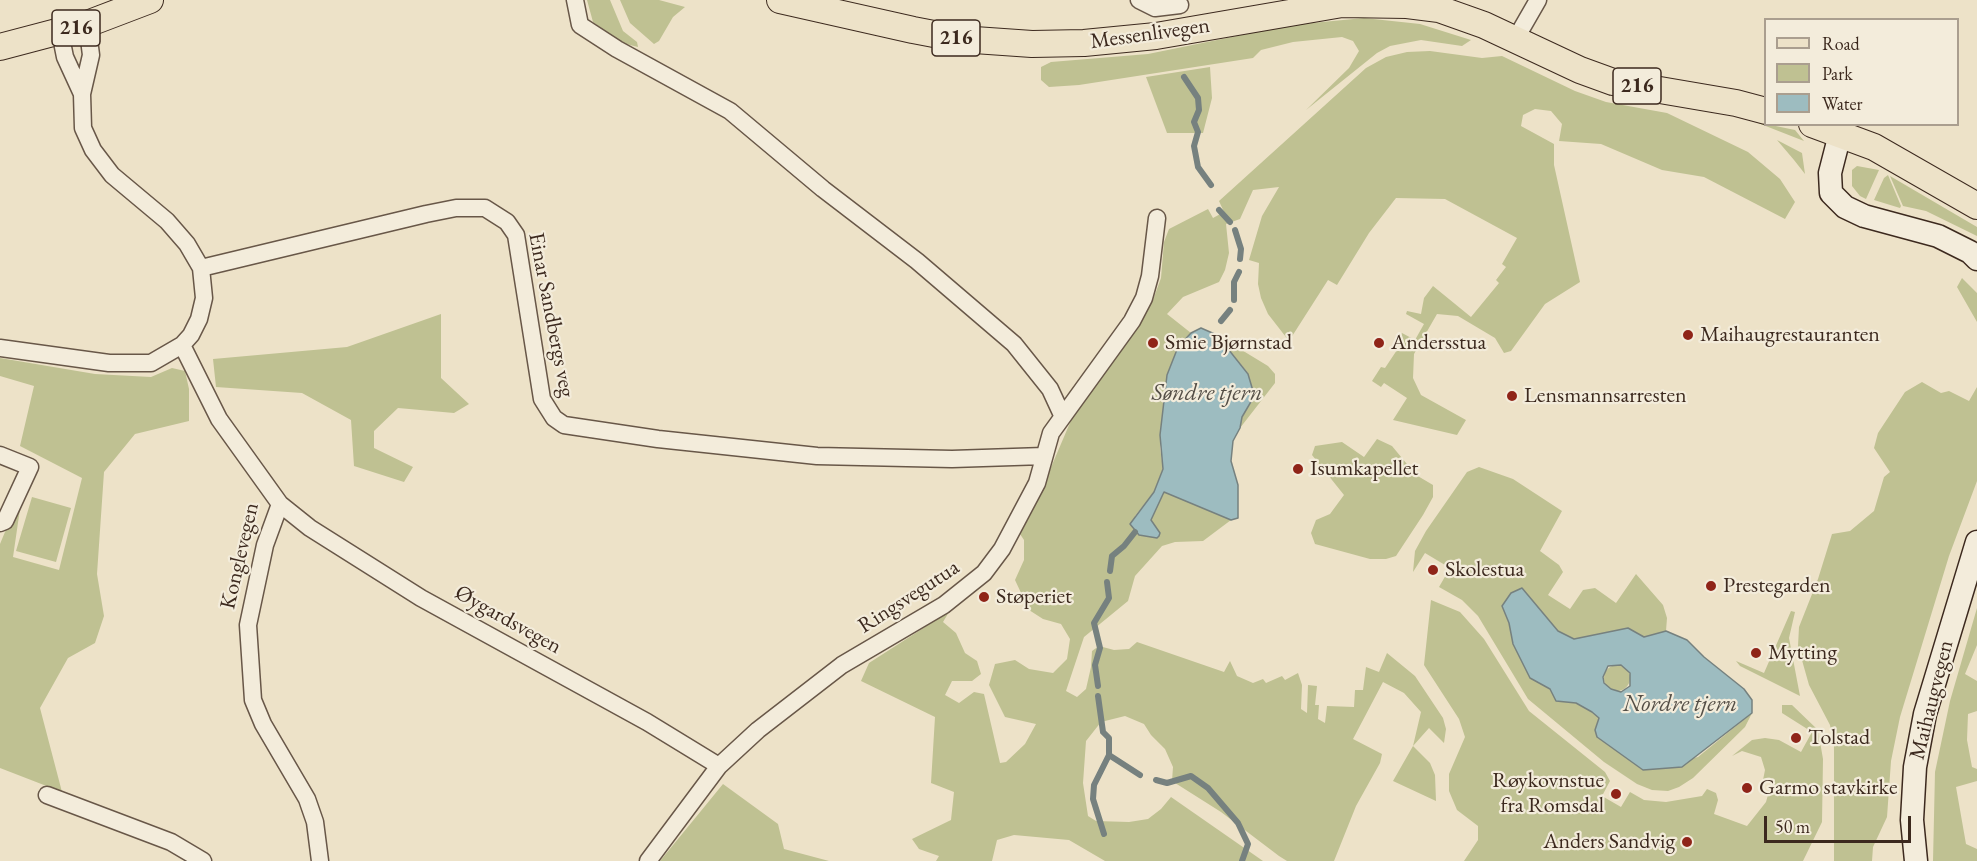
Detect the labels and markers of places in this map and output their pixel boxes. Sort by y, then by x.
place label: Maihaugrestauranten [1700,322,1880,348]
marker: Maihaugrestauranten [1681,328,1695,342]
place label: Smie Bjørnstad [1165,330,1292,356]
place label: Andersstua [1391,330,1486,356]
marker: Smie Bjørnstad [1146,336,1160,350]
marker: Andersstua [1372,336,1386,350]
place label: Lensmannsarresten [1524,383,1687,409]
marker: Lensmannsarresten [1505,389,1519,403]
place label: Isumkapellet [1310,456,1418,482]
marker: Isumkapellet [1291,462,1305,476]
place label: Skolestua [1445,557,1524,583]
marker: Skolestua [1426,563,1440,577]
place label: Prestegarden [1723,573,1831,599]
marker: Prestegarden [1704,579,1718,593]
place label: Støperiet [996,584,1072,610]
marker: Støperiet [977,590,991,604]
place label: Mytting [1768,640,1837,666]
marker: Mytting [1749,646,1763,660]
place label: Tolstad [1808,725,1870,751]
marker: Tolstad [1789,731,1803,745]
place label: Røykovnstue fra Romsdal [1492,768,1604,819]
place label: Garmo stavkirke [1759,775,1898,801]
marker: Garmo stavkirke [1740,781,1754,795]
marker: Røykovnstue fra Romsdal [1609,787,1623,801]
place label: Anders Sandvig [1543,829,1675,855]
marker: Anders Sandvig [1680,835,1694,849]

